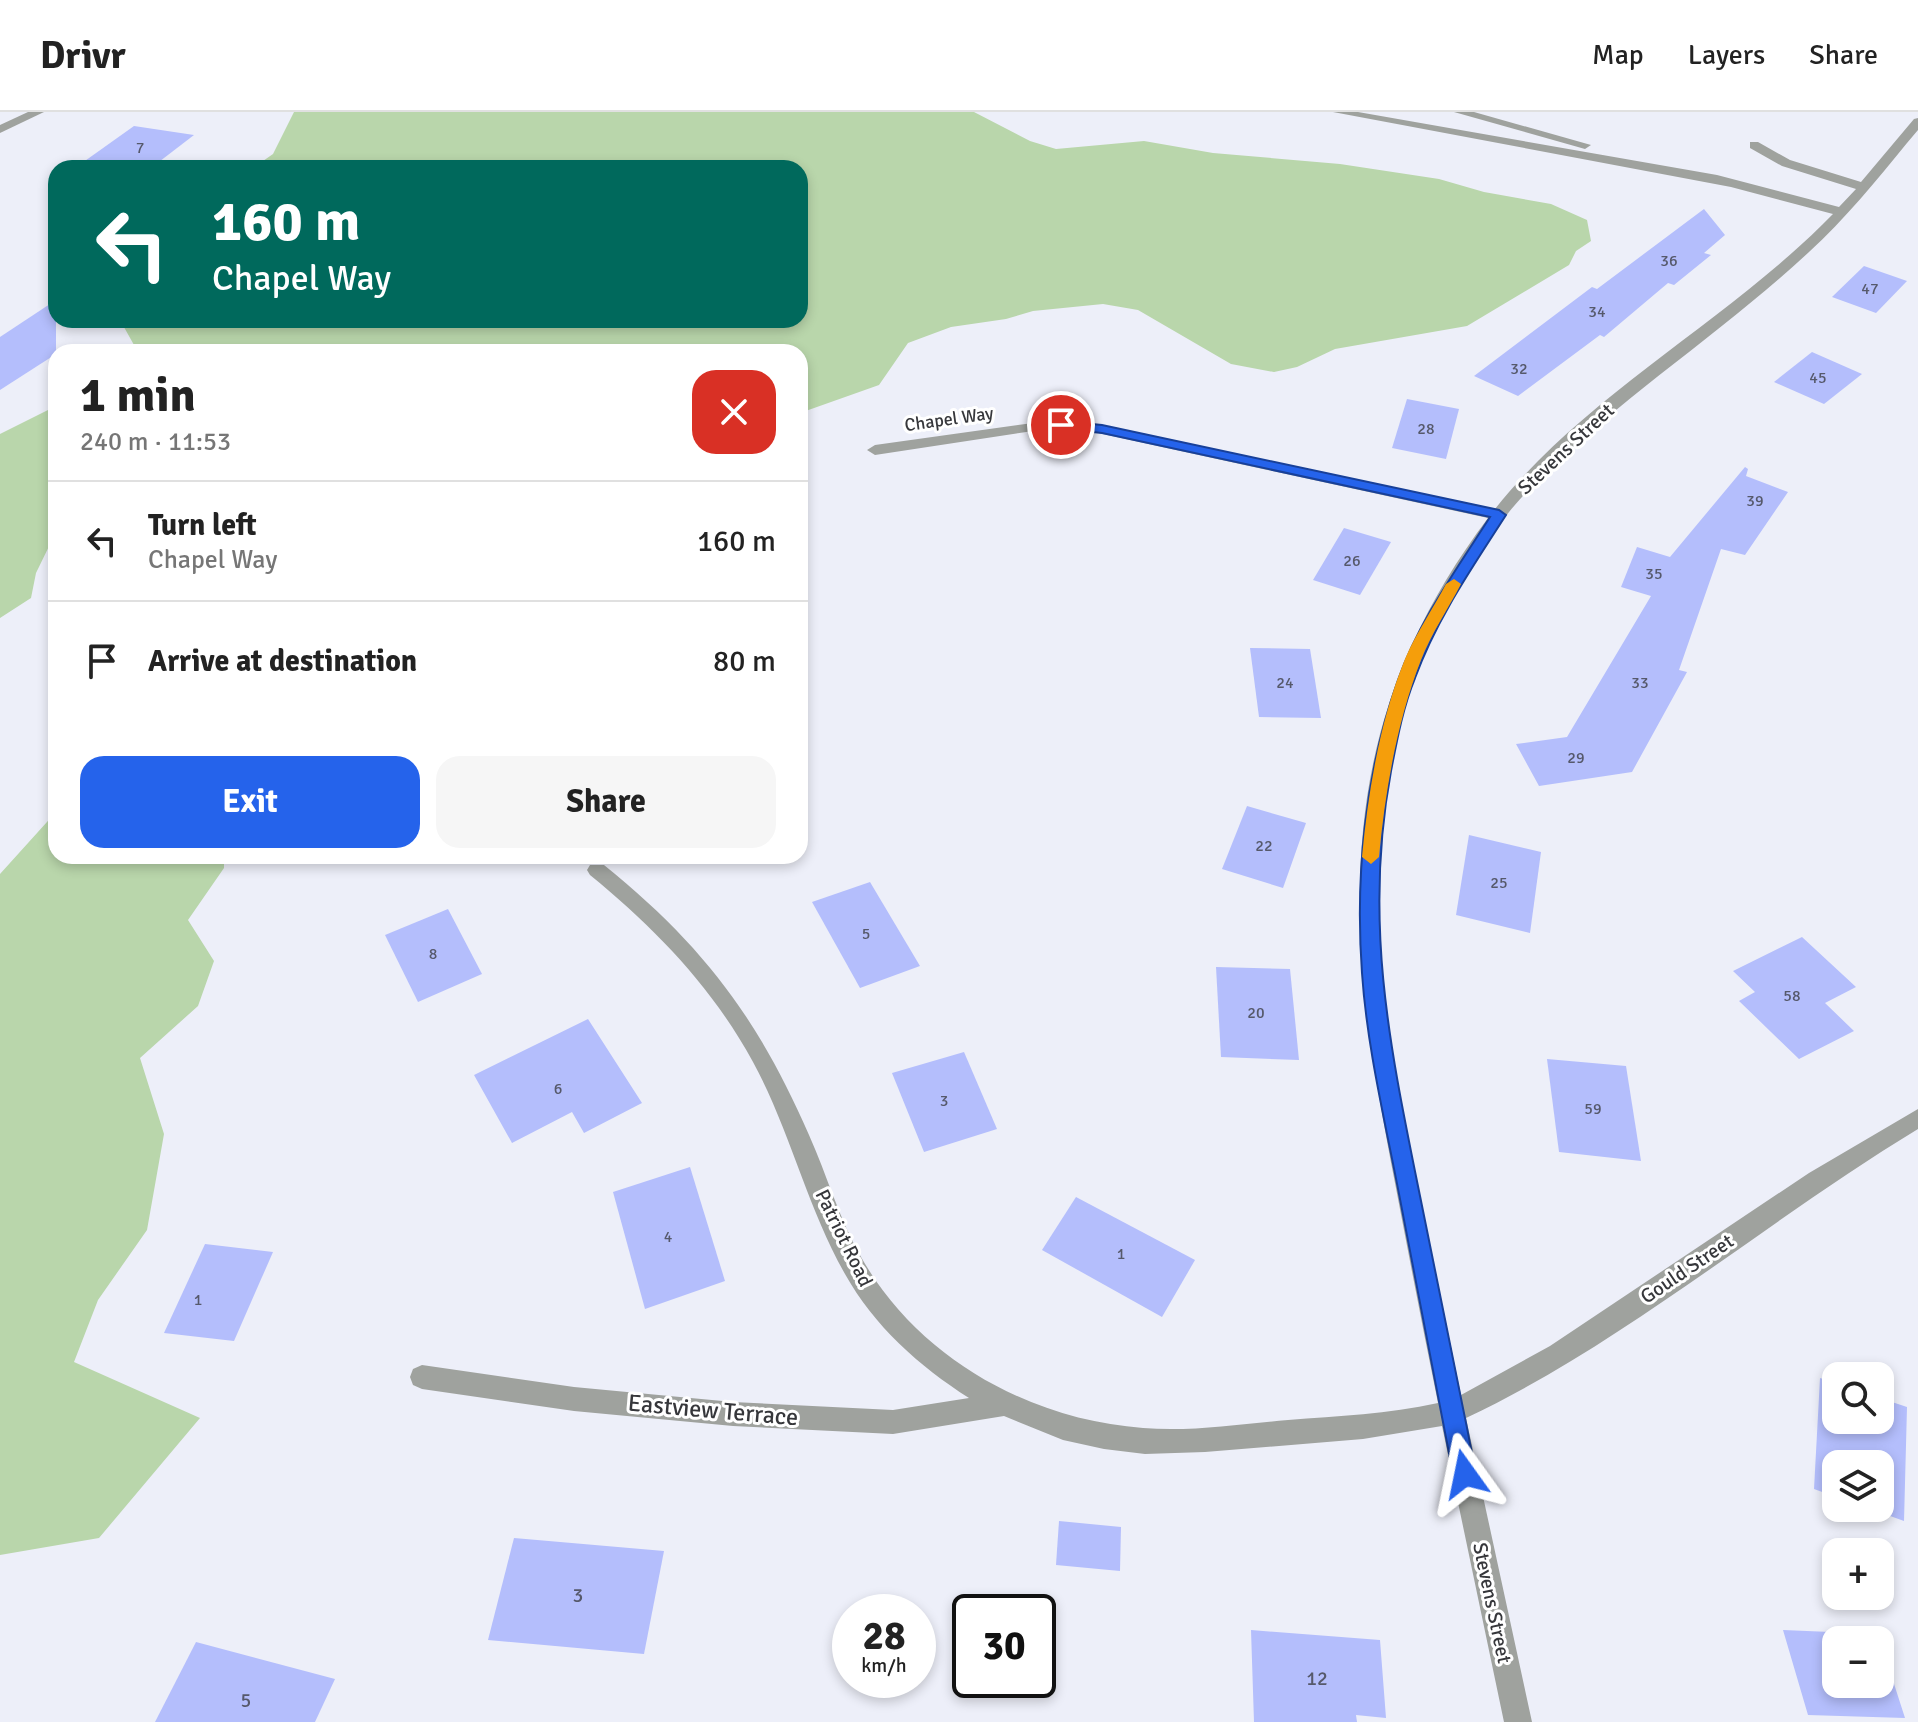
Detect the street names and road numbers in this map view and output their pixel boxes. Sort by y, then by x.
street label: Stevens Street [1513,398,1619,500]
street label: Chapel Way [903,402,995,436]
street label: Patriot Road [810,1185,878,1291]
street label: Gould Street [1636,1229,1738,1309]
street label: Eastview Terrace [627,1388,799,1432]
street label: Stevens Street [1467,1540,1517,1666]

